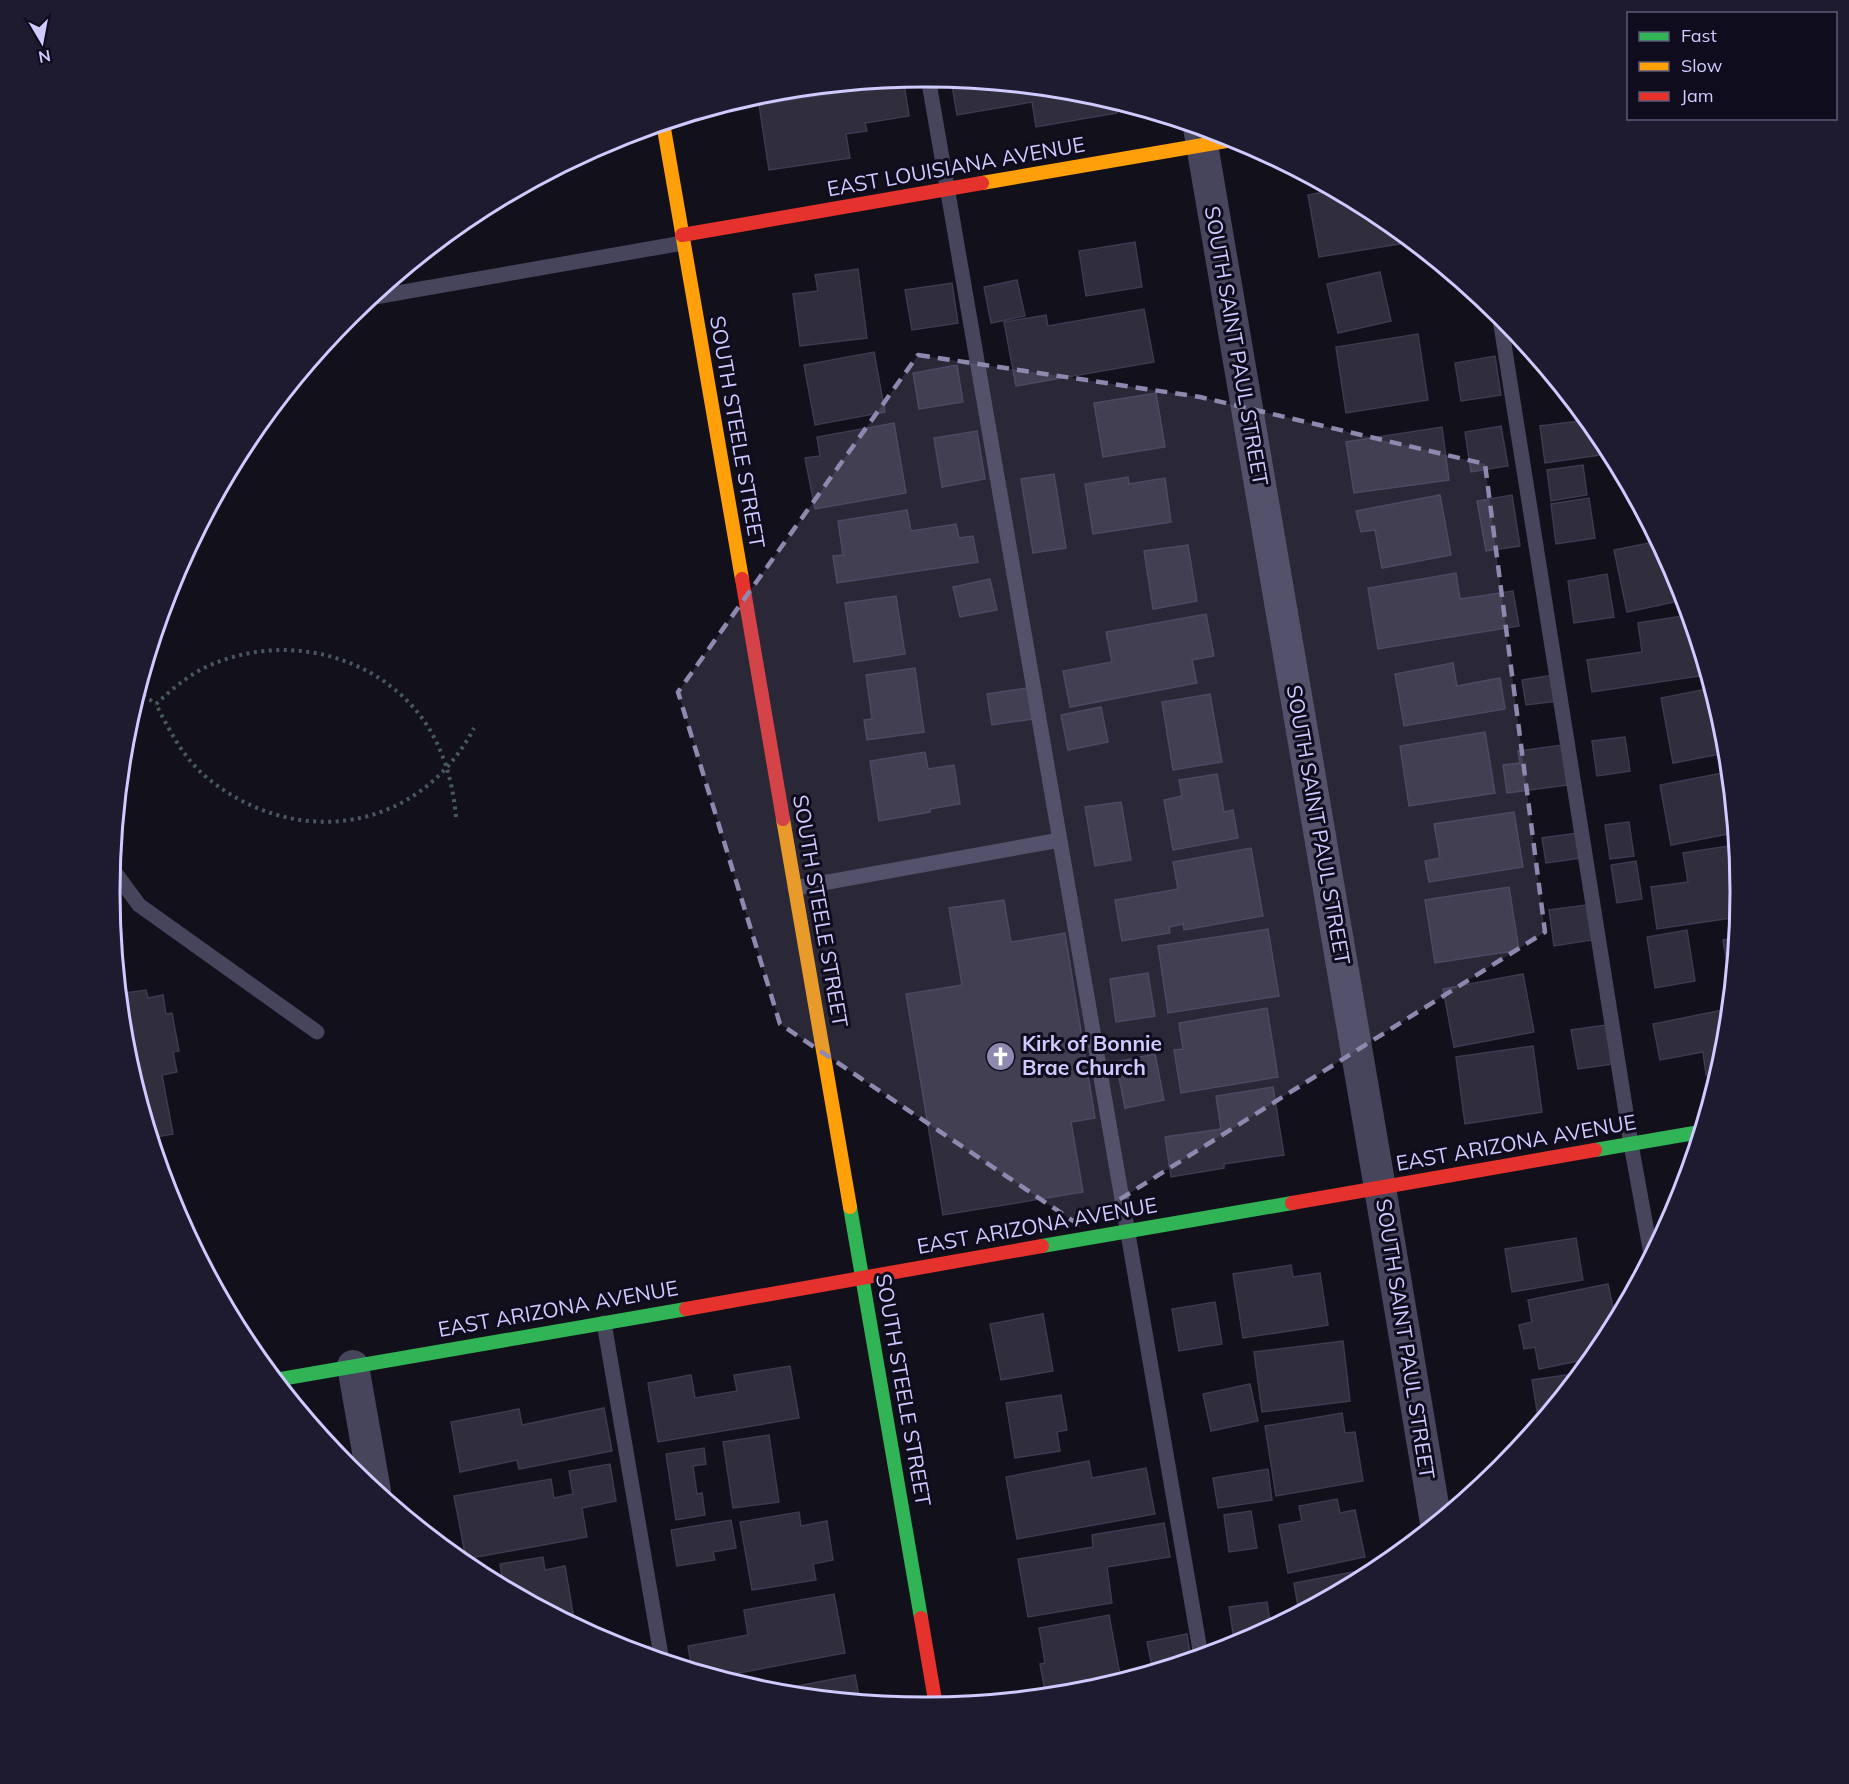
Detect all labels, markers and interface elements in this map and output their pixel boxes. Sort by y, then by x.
north arrow [12,12,72,72]
legend [1627,12,1837,120]
text: Fast [1681,24,1717,47]
text: N [37,46,52,68]
text: Slow [1681,54,1723,77]
text: Jam [1681,84,1714,107]
street label: EAST LOUISIANA AVENUE [825,131,1087,201]
street label: SOUTH SAINT PAUL STREET [1200,204,1274,488]
street label: SOUTH STEELE STREET [705,314,771,550]
street label: SOUTH SAINT PAUL STREET [1282,683,1356,967]
street label: SOUTH STEELE STREET [788,793,854,1029]
place label: Kirk of Bonnie Brae Church [1022,1030,1162,1080]
church icon: Kirk of Bonnie Brae Church [985,1040,1017,1072]
street label: EAST ARIZONA AVENUE [1394,1108,1638,1176]
street label: EAST ARIZONA AVENUE [915,1191,1159,1259]
street label: SOUTH SAINT PAUL STREET [1371,1197,1441,1481]
street label: SOUTH STEELE STREET [871,1272,937,1508]
street label: EAST ARIZONA AVENUE [436,1274,680,1342]

